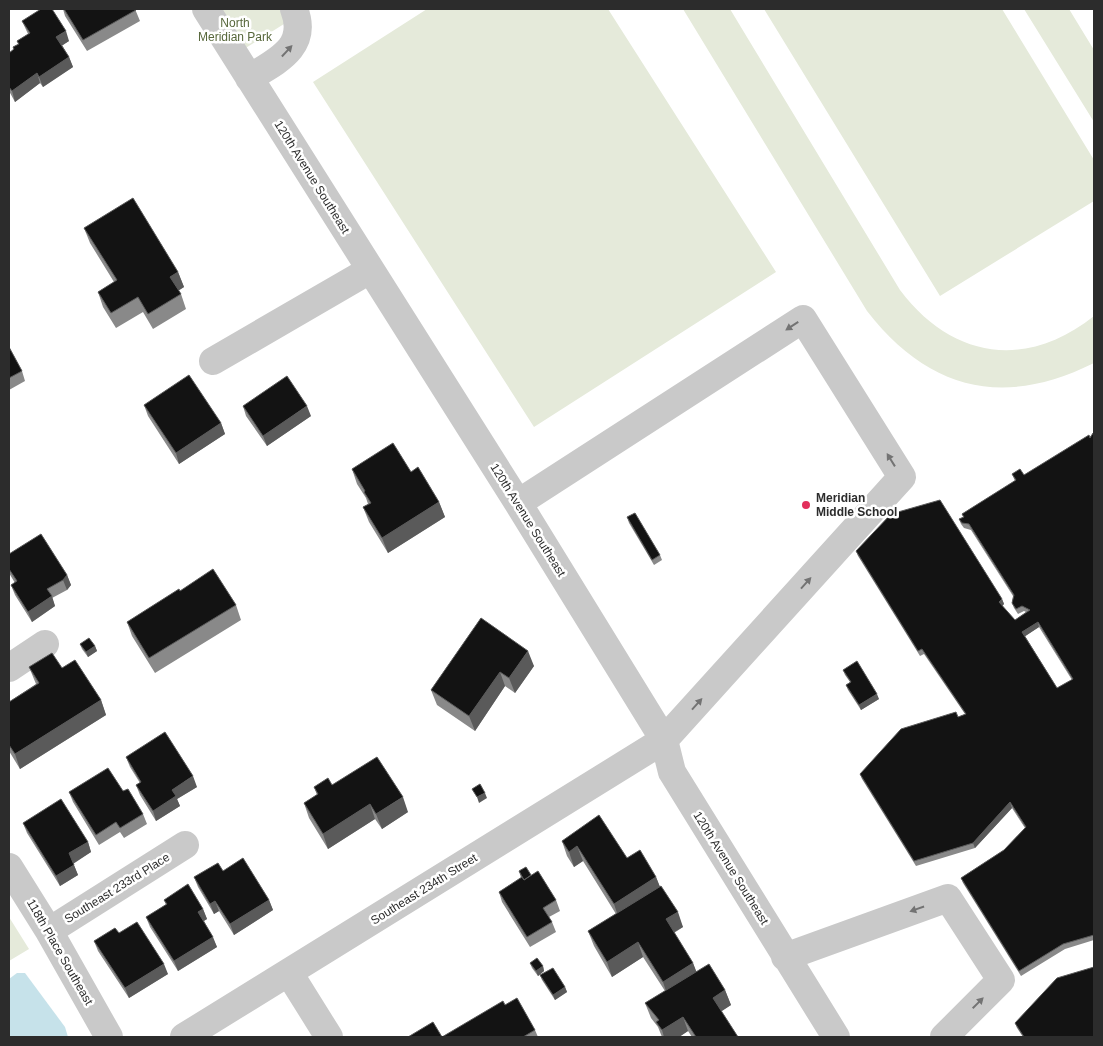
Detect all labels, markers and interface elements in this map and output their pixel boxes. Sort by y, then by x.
park label: North Meridian Park [198,16,273,44]
one-way arrow [281,46,293,58]
street label: 120th Avenue Southeast [271,118,353,237]
one-way arrow [785,322,799,331]
one-way arrow [887,454,896,467]
street label: 120th Avenue Southeast [487,461,569,580]
place label: Meridian Middle School [816,491,897,519]
marker: Meridian Middle School [800,499,812,511]
one-way arrow [800,578,812,590]
one-way arrow [691,698,703,710]
street label: 120th Avenue Southeast [690,809,772,928]
street label: Southeast 233rd Place [62,850,172,926]
street label: Southeast 234th Street [368,850,480,927]
street label: 118th Place Southeast [24,897,96,1008]
one-way arrow [909,905,924,913]
one-way arrow [972,997,984,1009]

